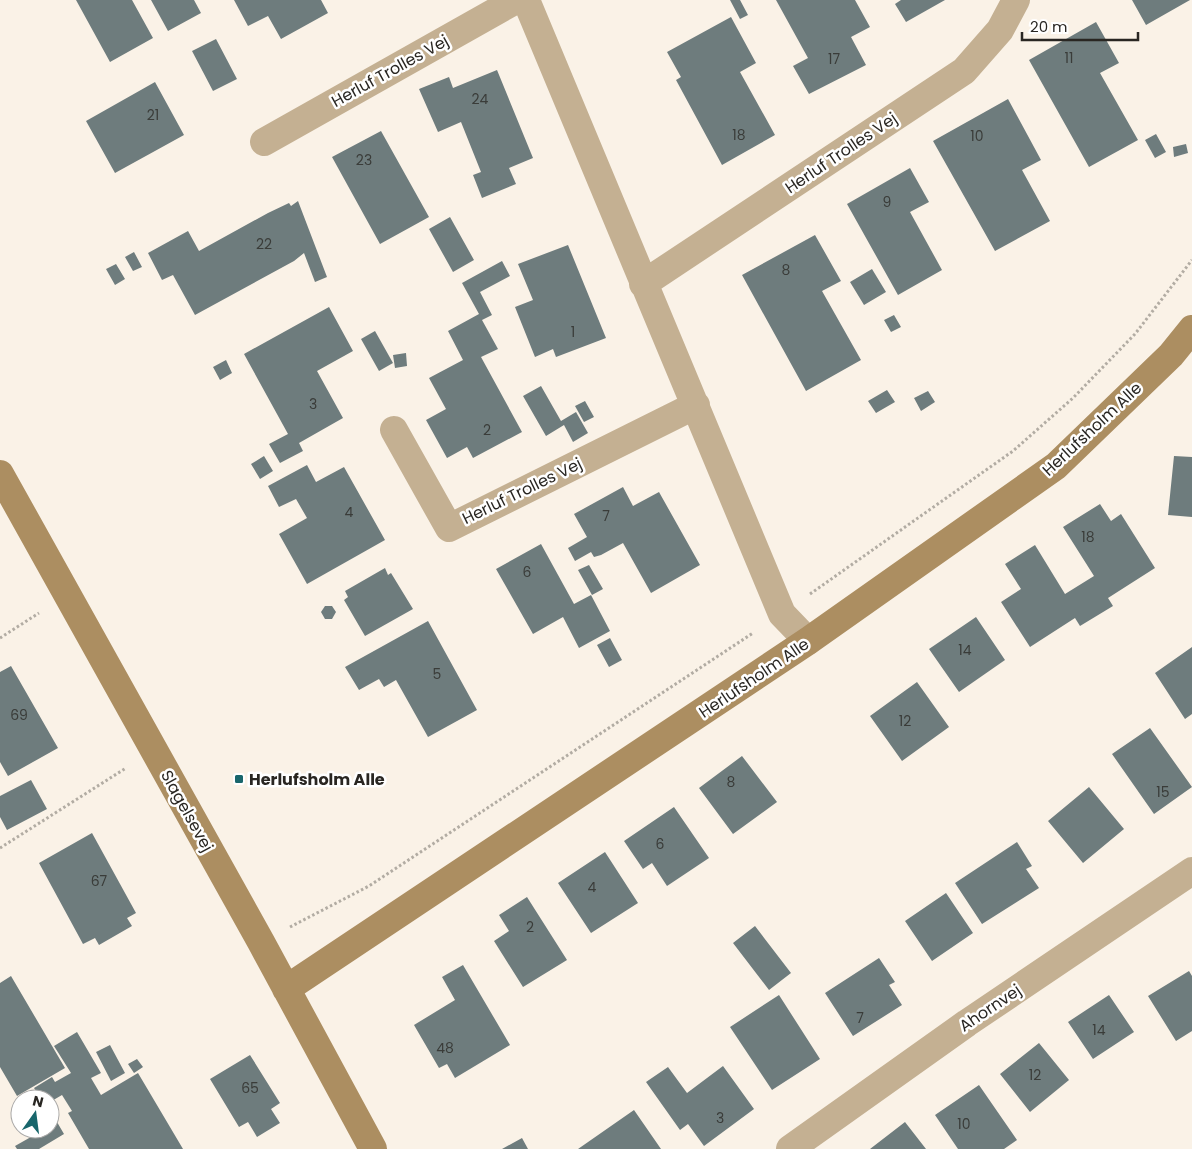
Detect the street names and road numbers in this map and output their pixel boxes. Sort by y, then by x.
street label: Herluf Trolles Vej [327,29,453,113]
street label: Herluf Trolles Vej [780,107,902,199]
street label: Herlufsholm Alle [1037,377,1147,481]
street label: Herluf Trolles Vej [458,452,586,530]
street label: Herlufsholm Alle [694,632,814,723]
street label: Slagelsevej [155,766,219,856]
street label: Ahornvej [954,979,1026,1037]

